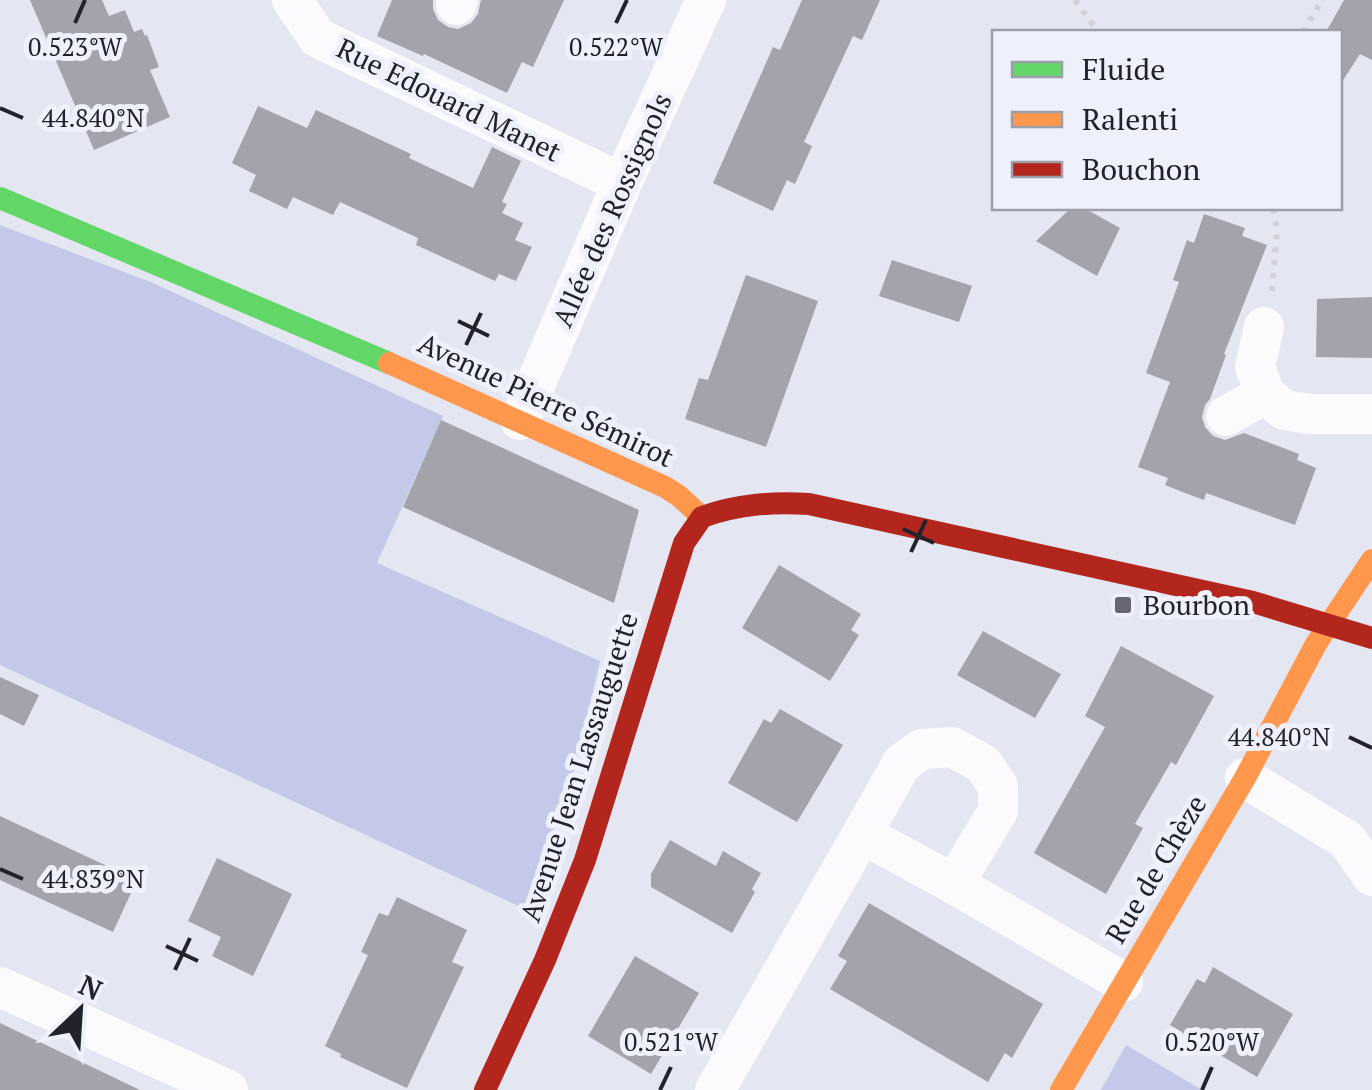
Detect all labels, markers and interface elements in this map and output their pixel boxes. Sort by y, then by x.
street label: Rue Edouard Manet [331,29,568,170]
text: 0.523°W [28,30,123,63]
text: 0.522°W [569,30,664,63]
legend [992,30,1342,210]
text: Fluide [1082,49,1165,89]
street label: Allée des Rossignols [543,87,680,333]
text: Ralenti [1082,99,1178,139]
text: 44.840°N [42,101,144,134]
text: Bouchon [1082,149,1200,189]
street label: Avenue Pierre Sémirot [412,324,681,475]
place label: Bourbon [1143,586,1250,623]
marker: Bourbon [1112,594,1134,616]
street label: Avenue Jean Lassauguette [511,607,646,926]
text: 44.840°N [1228,720,1330,753]
street label: Rue de Chèze [1097,788,1214,950]
text: 44.839°N [42,862,144,895]
north arrow [30,960,130,1060]
text: N [73,966,108,1008]
text: 0.521°W [624,1025,719,1058]
text: 0.520°W [1165,1025,1260,1058]

